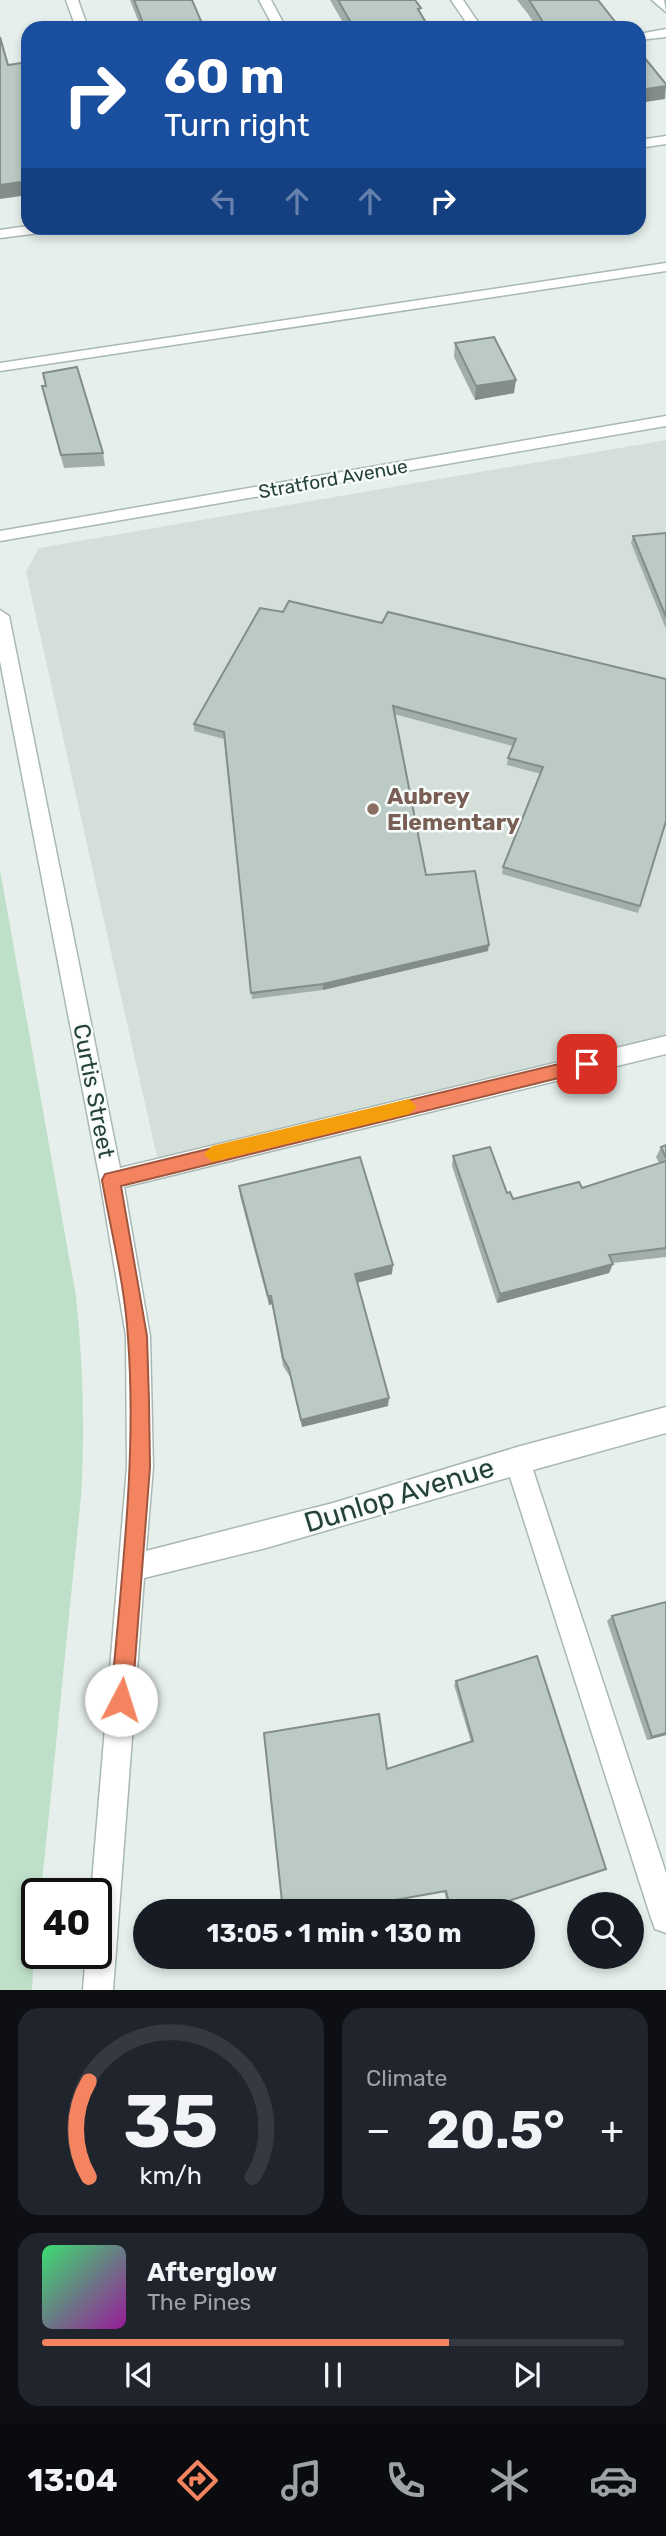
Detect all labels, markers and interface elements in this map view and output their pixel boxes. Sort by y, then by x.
text: 60 m [164,47,285,105]
icon: right [49,49,140,140]
text: Turn right [164,106,309,144]
icon: left [205,182,243,220]
icon: ahead [278,182,316,220]
icon: ahead [351,182,389,220]
icon: right [424,182,462,220]
street label: Stratford Avenue [257,455,409,503]
place label: Aubrey Elementary [387,782,520,836]
marker: Aubrey Elementary [365,801,381,817]
street label: Curtis Street [67,1021,121,1161]
pin [557,1034,617,1094]
icon: arrive [568,1045,606,1083]
street label: Dunlop Avenue [300,1450,498,1540]
position arrow [84,1663,158,1737]
speed limit sign: 40 [21,1878,112,1969]
map controls [567,1892,644,1969]
button: search [567,1892,644,1969]
text: 13:05 · 1 min · 130 m [207,1918,461,1949]
text: Climate [366,2064,447,2092]
text: 35 [124,2080,219,2166]
text: 20.5° [426,2099,565,2161]
text: − [366,2107,391,2153]
text: + [600,2107,624,2153]
text: km/h [140,2161,202,2190]
text: Afterglow [147,2257,277,2288]
text: The Pines [147,2288,251,2316]
icon: previous [120,2356,158,2394]
icon: pause [314,2356,352,2394]
icon: next [508,2356,546,2394]
icon: directions [173,2456,222,2505]
icon: music [277,2456,326,2505]
icon: phone [381,2456,430,2505]
icon: climate [485,2456,534,2505]
icon: car [589,2456,638,2505]
text: 13:04 [28,2461,118,2499]

